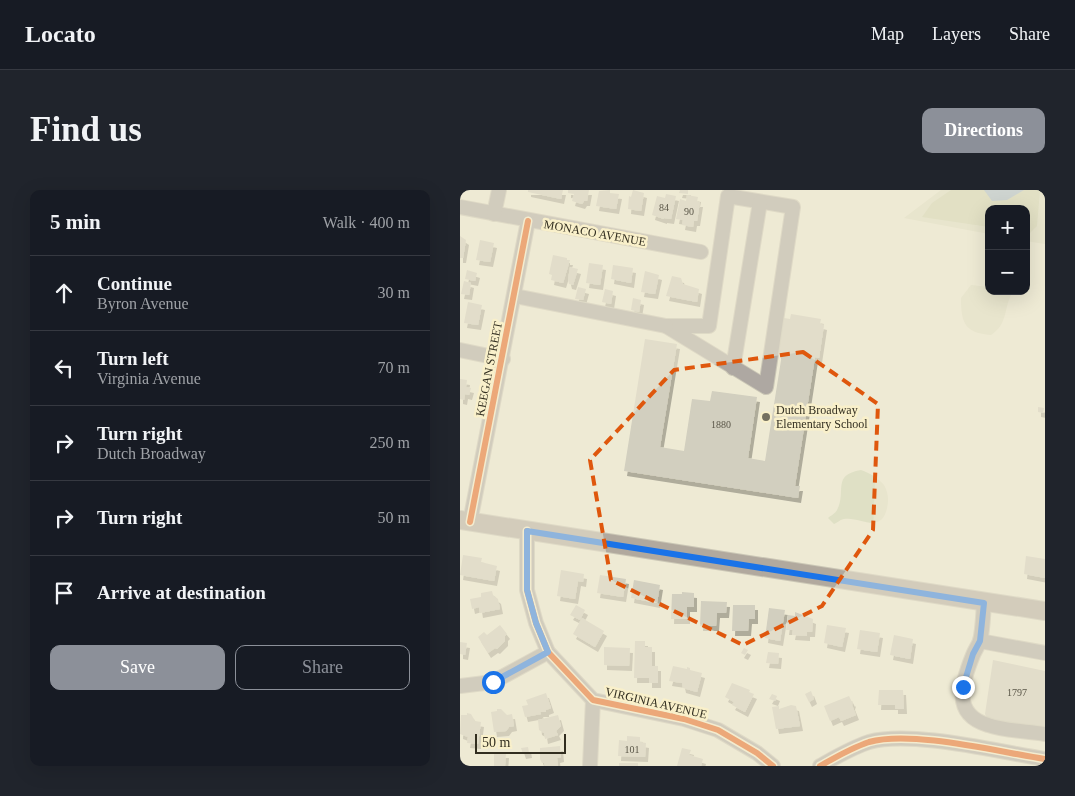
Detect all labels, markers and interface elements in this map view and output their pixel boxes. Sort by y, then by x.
text: Locato [25,21,96,47]
text: Map [871,24,904,44]
text: Layers [932,24,981,44]
text: Share [1009,24,1050,44]
button: Directions [922,108,1045,153]
text: Find us [30,110,142,149]
house number: 84 [659,202,669,213]
map controls [985,205,1030,295]
button: + [985,205,1030,250]
house number: 90 [684,206,694,217]
text: 5 min [50,210,101,234]
text: Walk · 400 m [323,214,410,231]
street label: MONACO AVENUE [543,217,647,249]
button: − [985,250,1030,295]
text: Continue [97,273,172,294]
icon: ahead [50,279,78,307]
text: 30 m [378,284,410,301]
text: Byron Avenue [97,295,189,312]
street label: KEEGAN STREET [473,320,505,418]
text: Turn left [97,348,169,369]
icon: left [50,354,78,382]
text: 70 m [378,359,410,376]
text: Virginia Avenue [97,370,201,387]
place label: Dutch Broadway Elementary School [776,403,868,431]
marker: Dutch Broadway Elementary School [760,411,772,423]
house number: 1880 [711,419,731,430]
text: Turn right [97,423,182,444]
icon: right [50,429,78,457]
text: 250 m [370,434,410,451]
text: Dutch Broadway [97,445,206,462]
icon: right [50,504,78,532]
text: Turn right [97,507,182,528]
text: 50 m [378,509,410,526]
icon: arrive [50,579,78,607]
text: Arrive at destination [97,582,266,603]
button: Save [50,645,225,690]
button: Share [235,645,410,690]
route start [482,671,505,694]
route end [952,676,975,699]
street label: VIRGINIA AVENUE [604,684,708,722]
house number: 1797 [1007,687,1027,698]
scale bar [475,731,566,754]
text: 50 m [482,735,510,750]
house number: 101 [625,744,640,755]

